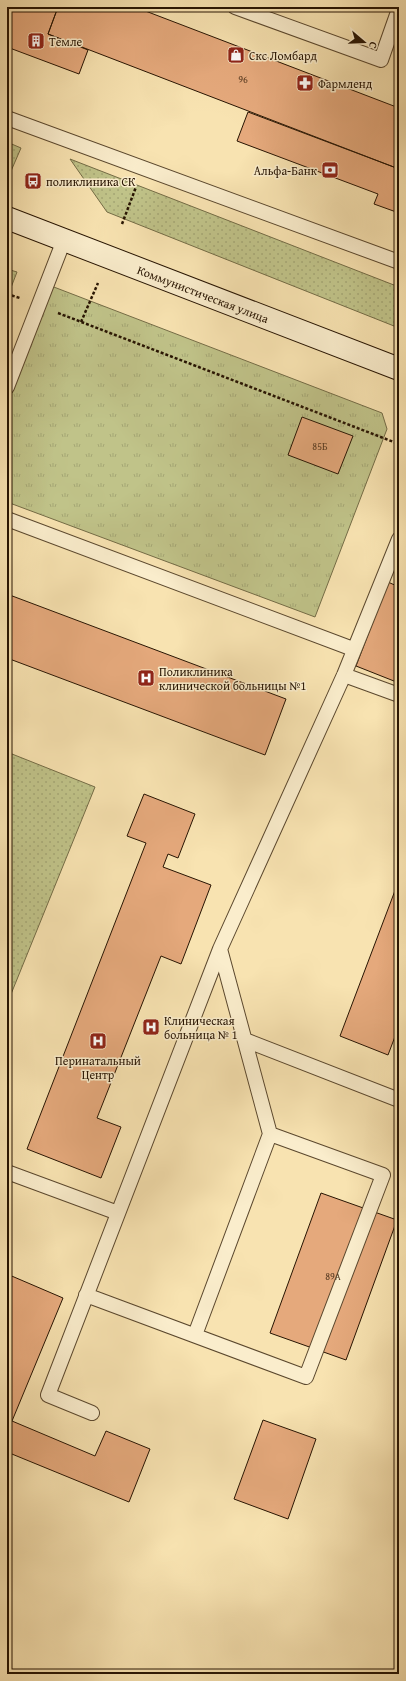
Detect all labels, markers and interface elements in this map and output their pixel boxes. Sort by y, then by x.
north arrow [344,22,384,62]
building icon: Темле [26,31,46,51]
place label: Темле [49,33,83,50]
text: С [365,40,382,51]
shop icon: Скс Ломбард [226,45,246,65]
place label: Скс Ломбард [249,47,317,64]
house number: 96 [238,72,248,87]
pharmacy icon: Фармленд [295,73,315,93]
place label: Фармленд [318,75,373,92]
bank icon: Альфа-Банк [320,160,340,180]
place label: Альфа-Банк [254,162,318,179]
bus stop icon: поликлиника СК [23,171,43,191]
place label: поликлиника СК [46,173,136,190]
street label: Коммунистическая улица [135,261,271,327]
house number: 85Б [312,439,328,454]
place label: Поликлиника клинической больницы №1 [159,663,307,694]
hospital icon: Поликлиника клинической больницы №1 [136,668,156,688]
place label: Клиническая больница № 1 [164,1012,238,1043]
hospital icon: Клиническая больница № 1 [141,1017,161,1037]
hospital icon: Перинатальный Центр [88,1031,108,1051]
place label: Перинатальный Центр [55,1052,141,1083]
house number: 89А [325,1269,341,1284]

